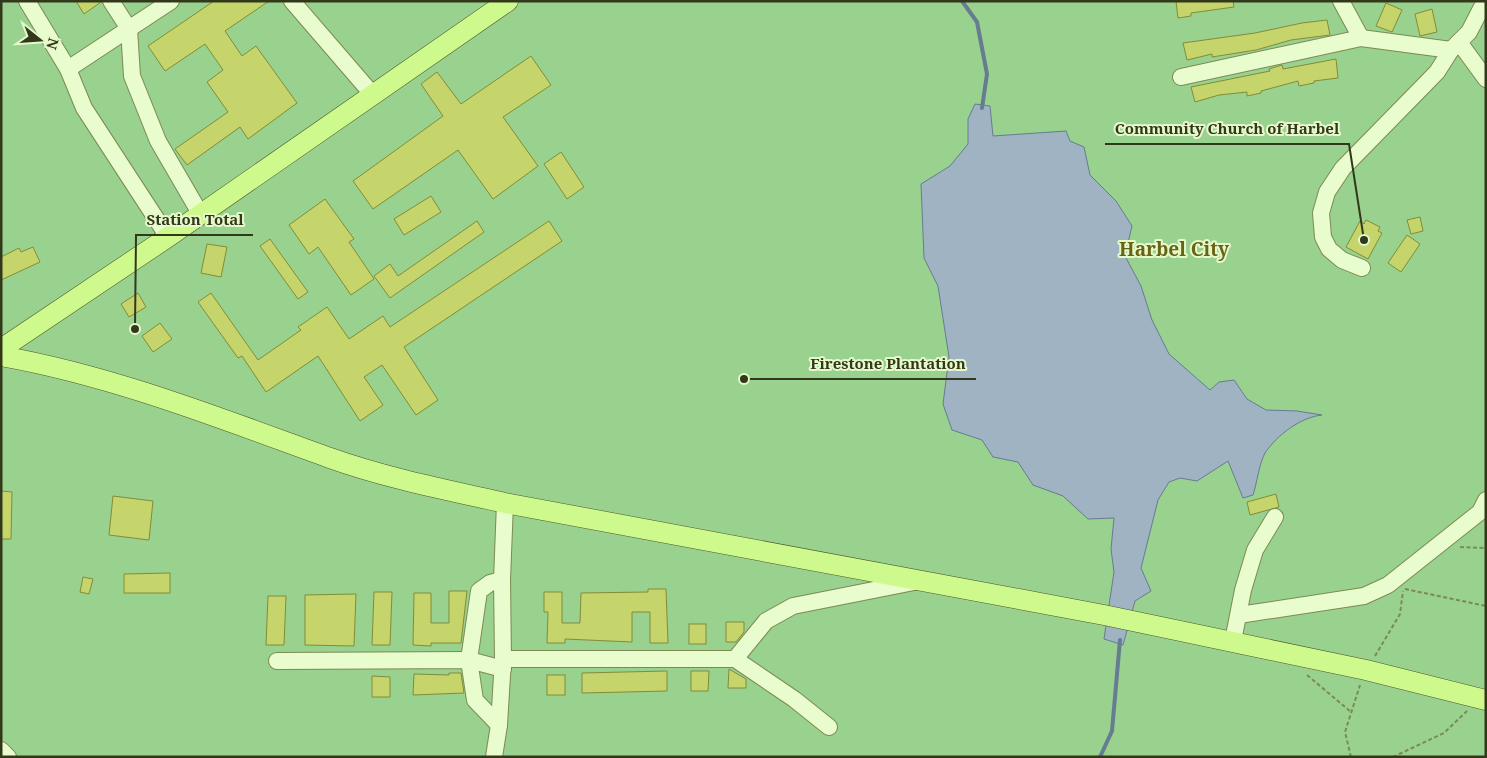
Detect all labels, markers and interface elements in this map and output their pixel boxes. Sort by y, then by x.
north arrow [15,15,65,65]
text: N [42,36,64,52]
callout: Community Church of Harbel [1105,114,1349,144]
text: Community Church of Harbel [1115,118,1340,138]
callout: Station Total [136,205,253,235]
text: Station Total [146,209,244,229]
district label: Harbel City [1119,236,1229,262]
callout: Firestone Plantation [801,349,976,379]
text: Firestone Plantation [810,353,966,373]

